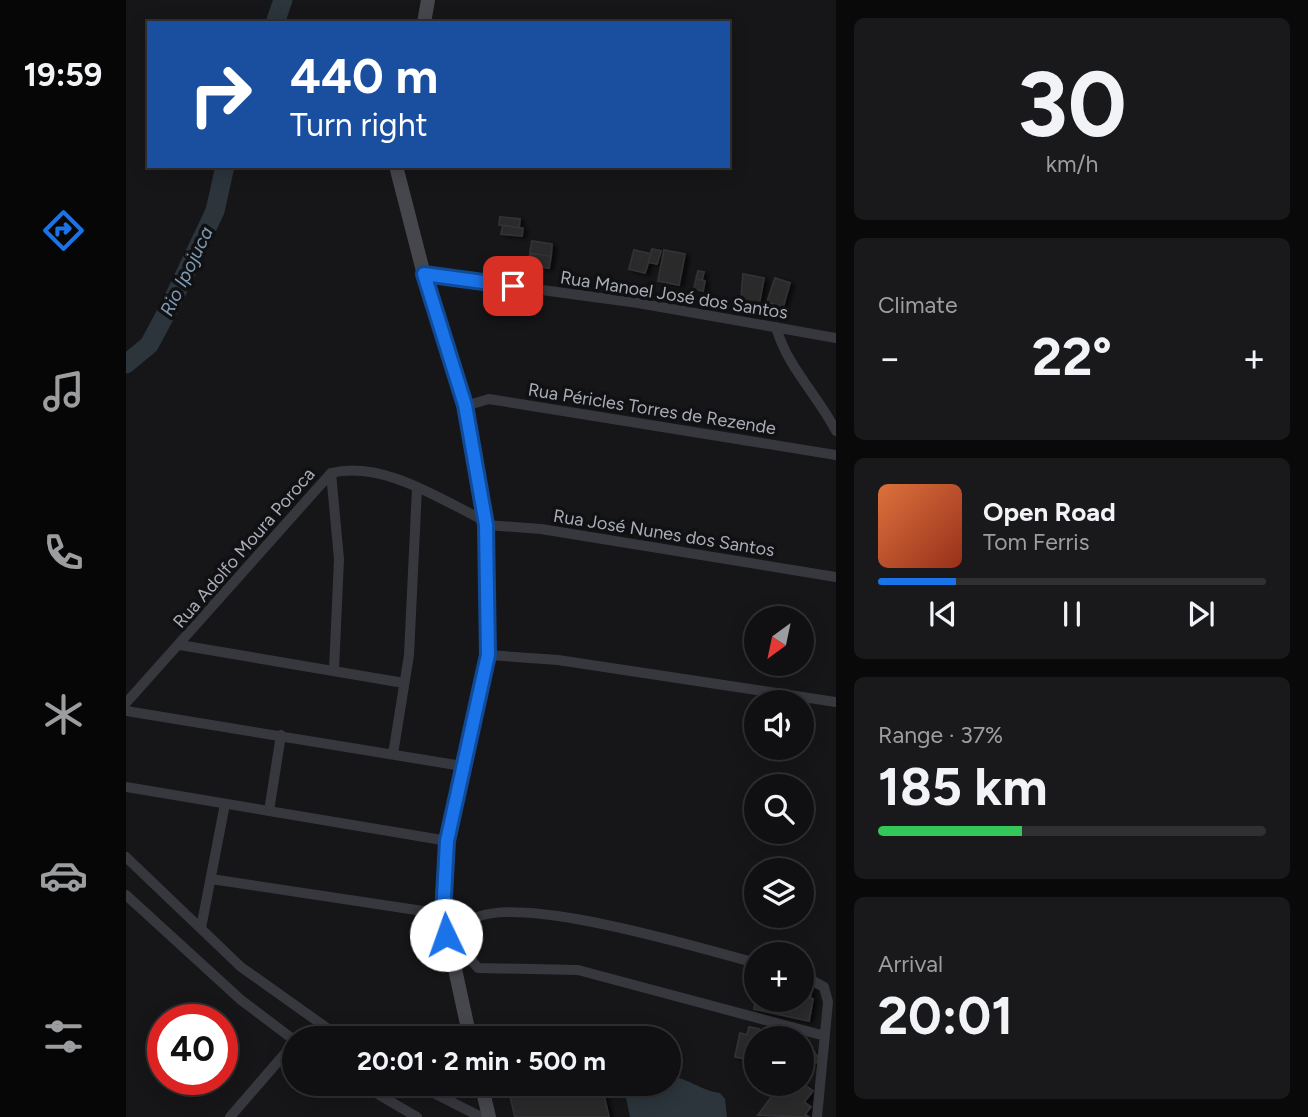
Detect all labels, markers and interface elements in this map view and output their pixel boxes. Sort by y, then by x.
text: 440 m [290,46,438,105]
icon: right [175,49,266,140]
text: 30 [1017,50,1127,159]
text: 19:59 [24,56,102,94]
text: Turn right [290,106,428,144]
text: km/h [1046,150,1098,178]
icon: directions [39,206,88,255]
water label: Rio Ipojuca [155,223,218,320]
pin [483,256,543,316]
street label: Rua Manoel José dos Santos [559,266,789,324]
icon: arrive [494,267,532,305]
text: Climate [878,291,957,319]
text: 22° [1032,326,1112,388]
text: − [878,335,902,381]
text: + [1242,335,1266,381]
icon: music [39,367,88,416]
street label: Rua Péricles Torres de Rezende [526,379,778,440]
street label: Rua Adolfo Moura Poroca [168,463,320,633]
text: Open Road [983,496,1116,528]
street label: Rua José Nunes dos Santos [552,505,776,561]
icon: phone [39,528,88,577]
text: Tom Ferris [983,528,1089,556]
icon: previous [924,595,962,633]
icon: pause [1053,595,1091,633]
icon: next [1182,595,1220,633]
north arrow [744,606,814,676]
map controls [744,606,814,1096]
icon: climate [39,690,88,739]
button: sound [744,690,814,760]
text: Range · 37% [878,721,1003,749]
text: 185 km [878,756,1048,818]
button: search [744,774,814,844]
icon: car [39,851,88,900]
button: layers [744,858,814,928]
position arrow [409,898,483,972]
button: + [744,942,814,1012]
text: Arrival [878,950,943,978]
text: 20:01 [878,985,1013,1047]
speed limit sign: 40 [147,1004,238,1095]
icon: filters [39,1012,88,1061]
button: − [744,1026,814,1096]
text: 20:01 · 2 min · 500 m [357,1045,606,1077]

